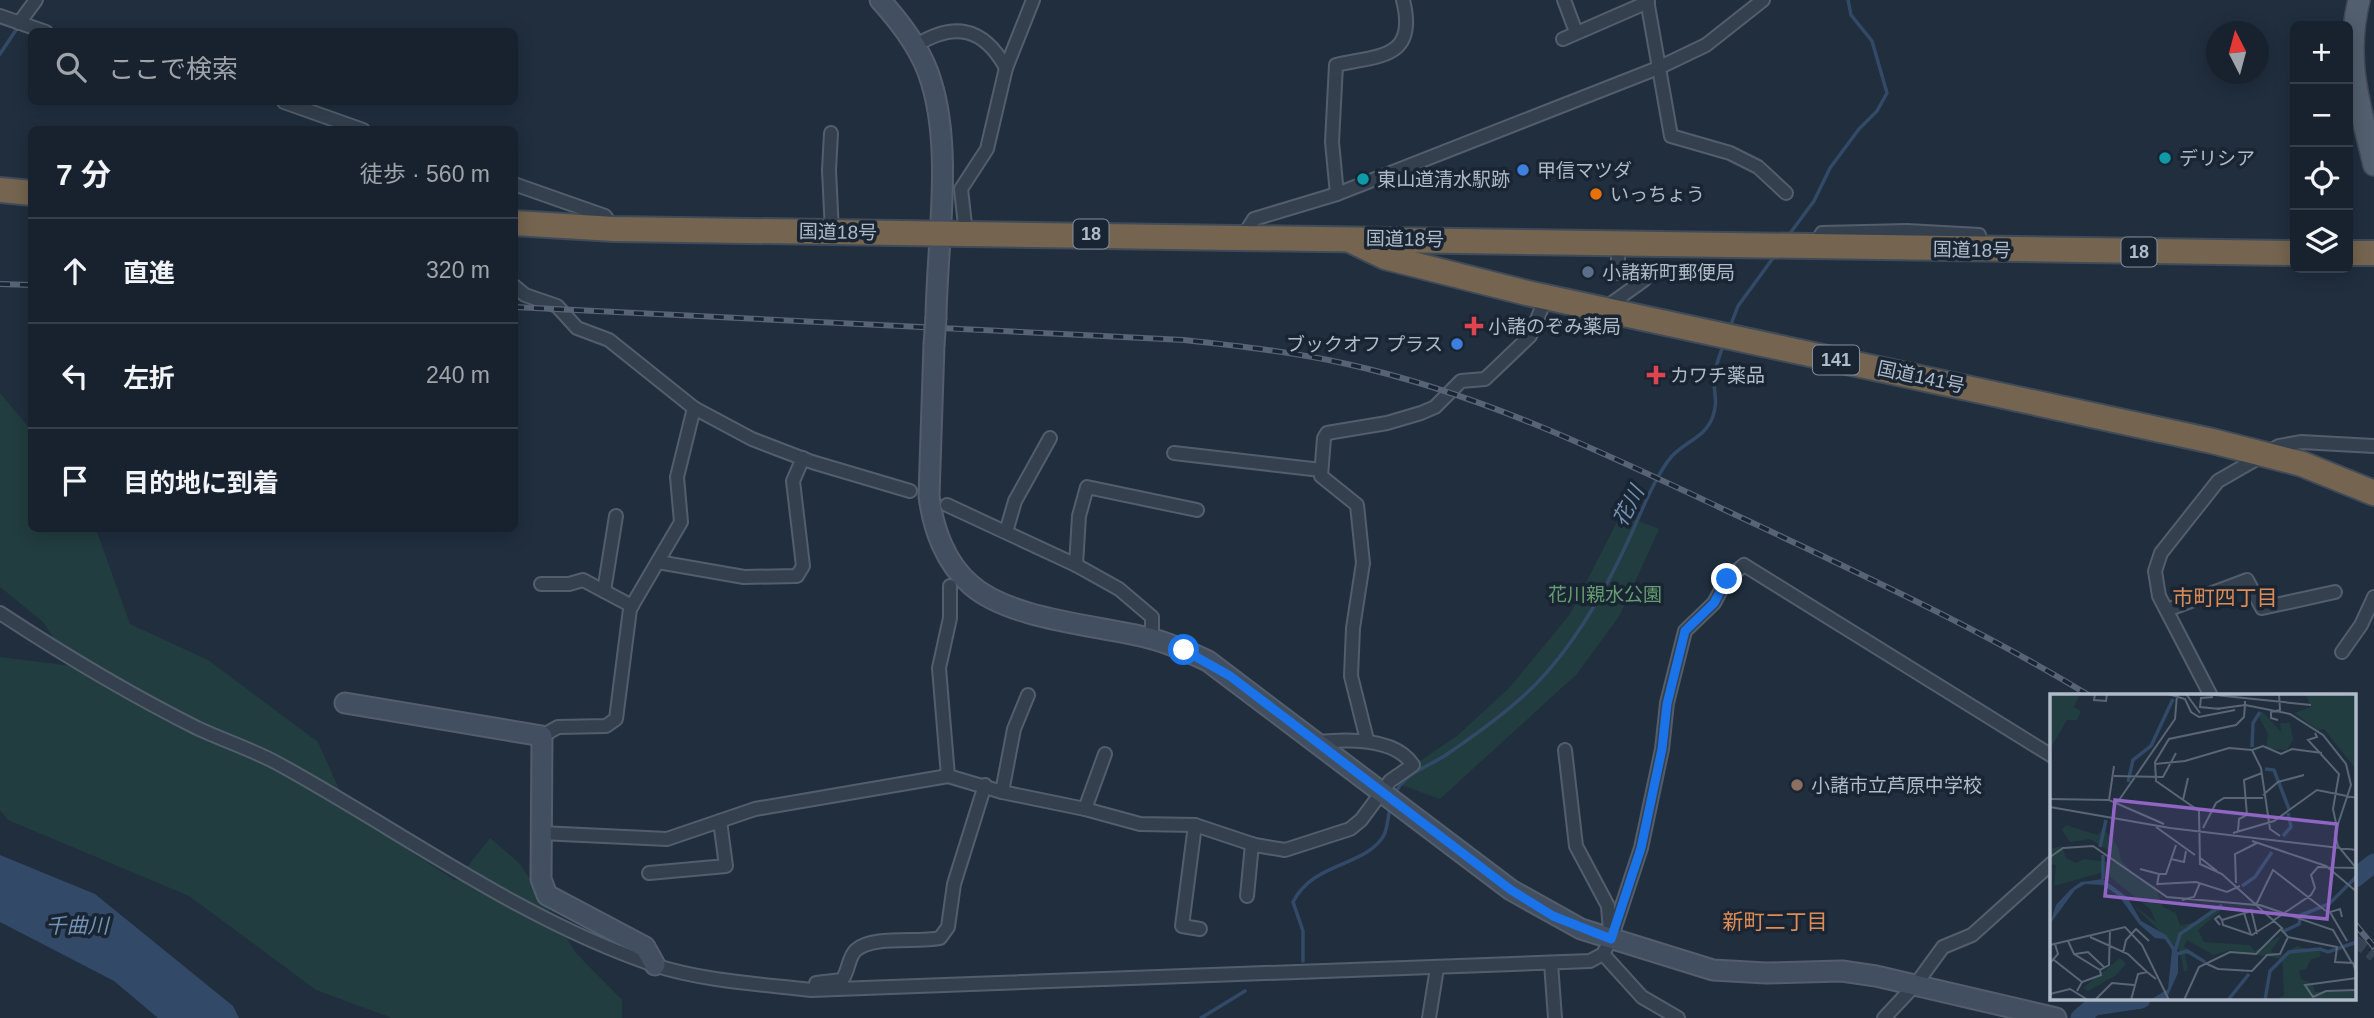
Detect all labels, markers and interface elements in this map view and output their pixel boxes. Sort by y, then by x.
north arrow [2206,21,2269,84]
map controls [2290,21,2353,273]
button: + [2290,21,2353,84]
search box [28,28,518,105]
icon: search [52,48,90,86]
text: ここで検索 [108,54,238,84]
button: − [2290,84,2353,147]
button: locate [2290,147,2353,210]
place label: デリシア [2179,148,2255,169]
marker: デリシア [2157,150,2173,166]
text: 7 分 [56,158,111,191]
place label: 甲信マツダ [1537,160,1632,181]
text: 徒歩 · 560 m [360,161,490,187]
marker: 甲信マツダ [1515,162,1531,178]
place label: 東山道清水駅跡 [1377,169,1510,190]
marker: 東山道清水駅跡 [1355,171,1371,187]
place label: いっちょう [1610,184,1705,205]
marker: いっちょう [1588,186,1604,202]
button: layers [2290,210,2353,273]
road number: 18 [1074,220,1108,248]
street label: 国道18号 [799,221,877,243]
street label: 国道18号 [1366,228,1444,250]
road number: 18 [2122,238,2156,266]
street label: 国道18号 [1933,239,2011,261]
icon: ahead [56,252,94,290]
text: 320 m [426,257,490,283]
text: 直進 [123,258,175,288]
place label: 小諸新町郵便局 [1602,262,1735,283]
marker: 小諸新町郵便局 [1580,264,1596,280]
place label: 小諸のぞみ薬局 [1488,316,1621,337]
marker: 小諸のぞみ薬局 [1466,318,1482,334]
place label: ブックオフ プラス [1286,334,1443,355]
marker: ブックオフ プラス [1449,336,1465,352]
road number: 141 [1813,346,1859,374]
icon: left [56,357,94,395]
street label: 国道141号 [1875,358,1967,396]
text: 240 m [426,362,490,388]
text: 左折 [123,363,175,393]
place label: カワチ薬品 [1670,365,1765,386]
marker: カワチ薬品 [1648,367,1664,383]
icon: arrive [56,462,94,500]
text: 目的地に到着 [123,468,279,498]
water label: 花川 [1608,480,1649,530]
route end [1711,563,1742,594]
park label: 花川親水公園 [1548,584,1662,605]
district label: 市町四丁目 [2173,586,2278,609]
route start [1168,634,1199,665]
inset map [2050,694,2356,1000]
place label: 小諸市立芦原中学校 [1811,775,1982,796]
marker: 小諸市立芦原中学校 [1789,777,1805,793]
district label: 新町二丁目 [1723,910,1828,933]
water label: 千曲川 [46,914,110,937]

